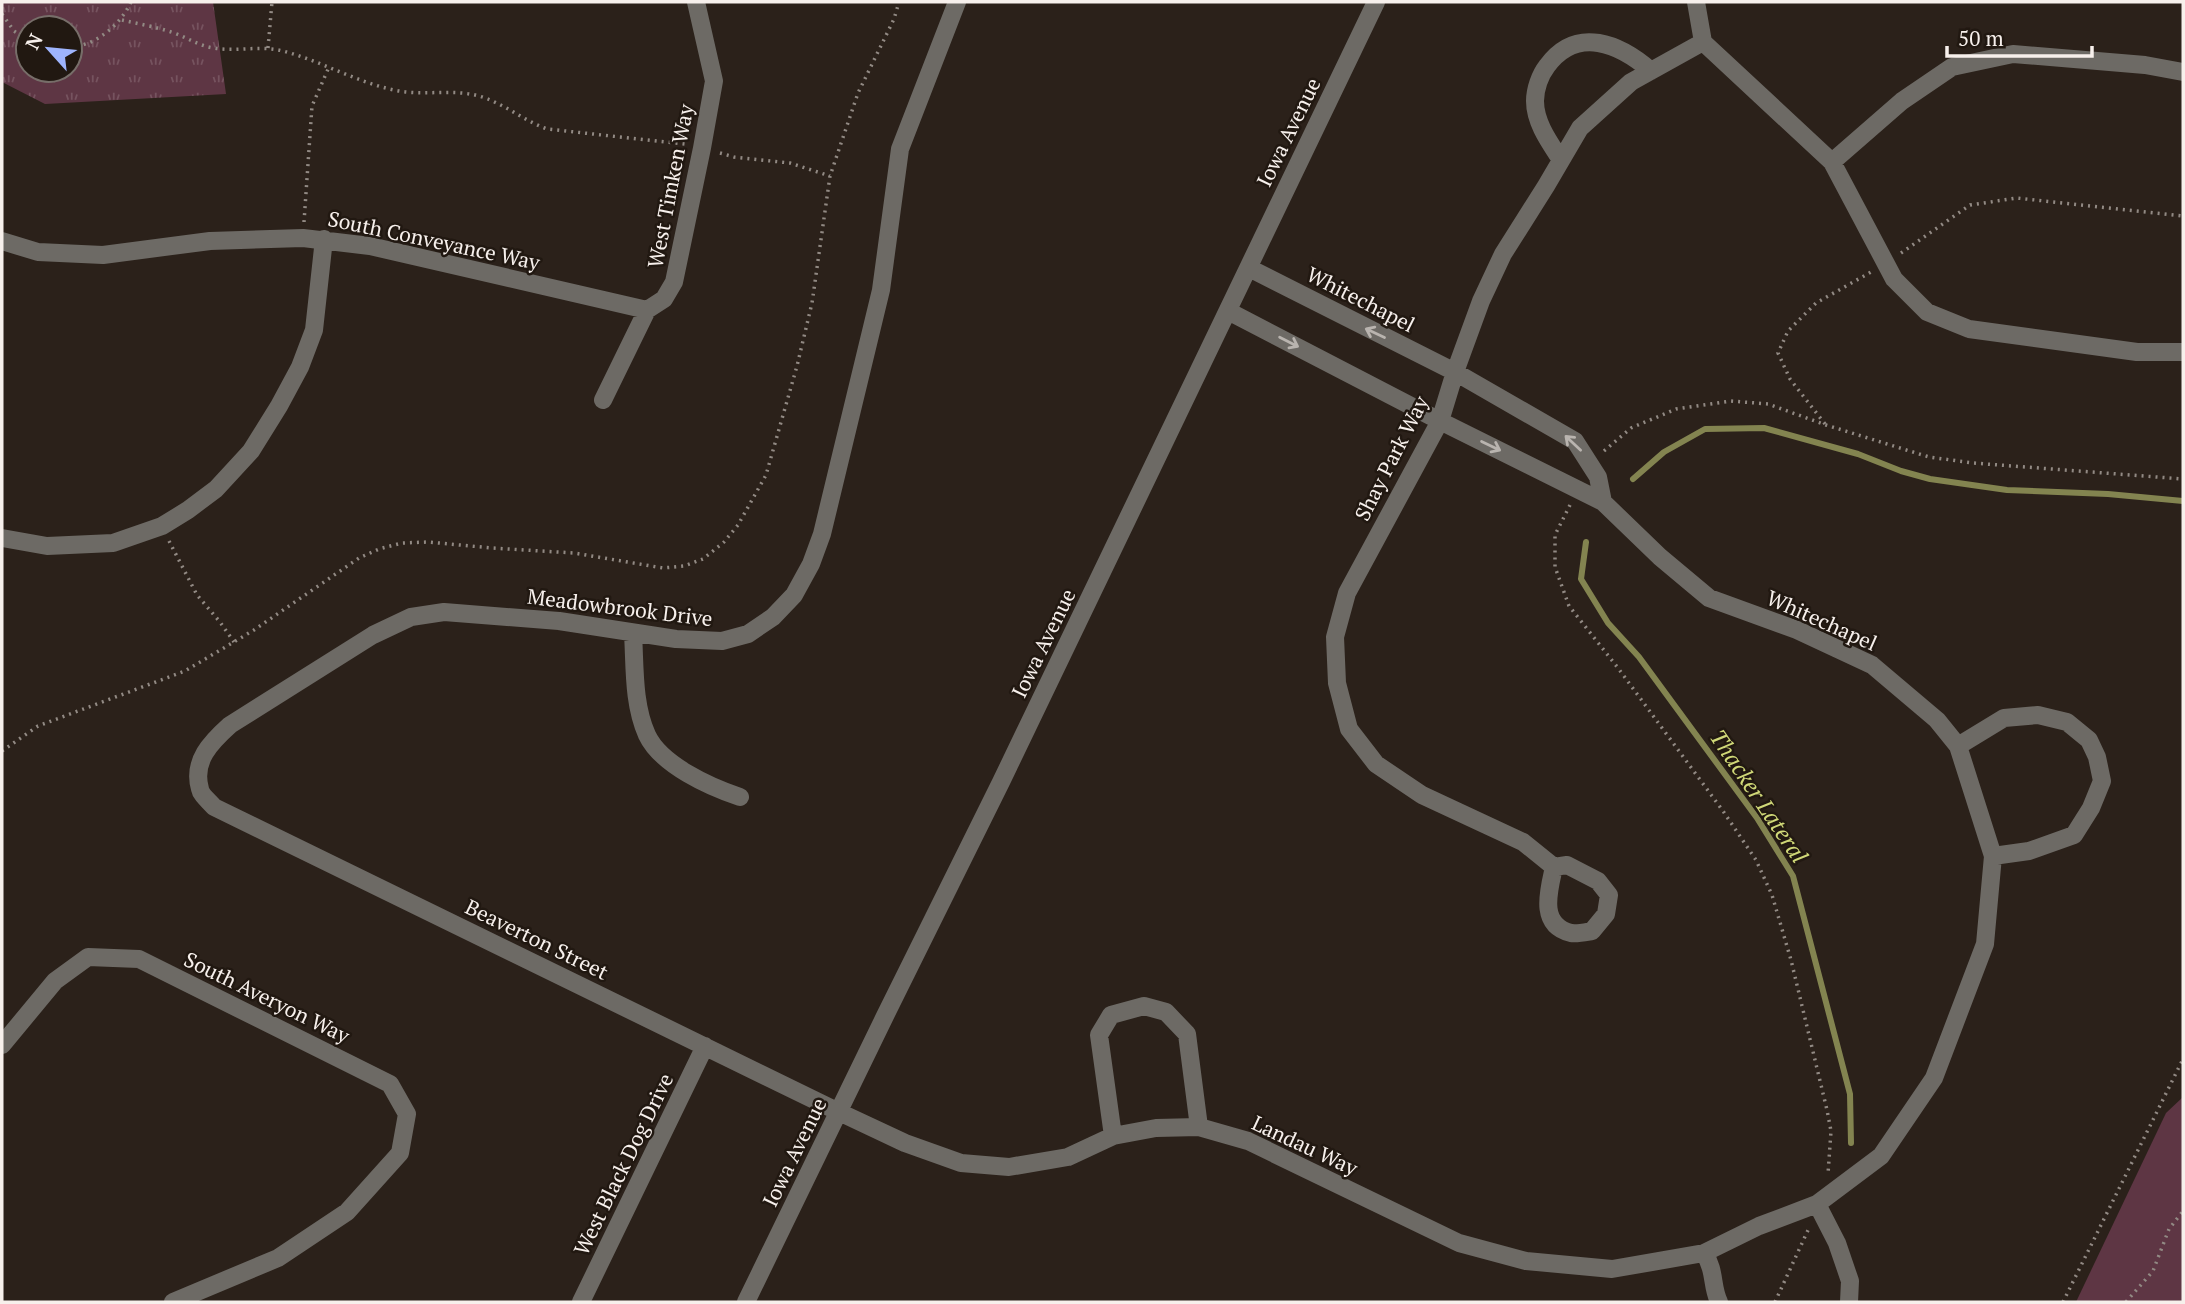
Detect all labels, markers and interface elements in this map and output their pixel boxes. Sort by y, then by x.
north arrow [14,14,84,84]
scale bar [1947,14,2092,58]
text: 50 m [1958,24,2004,52]
text: N [19,28,48,53]
street label: Iowa Avenue [1250,73,1326,191]
street label: West Timken Way [640,101,700,270]
street label: South Conveyance Way [325,204,543,276]
street label: Whitechapel [1302,260,1420,338]
one-way arrow [1365,326,1386,339]
one-way arrow [1278,336,1299,350]
street label: Shay Park Way [1348,391,1435,525]
one-way arrow [1565,435,1583,452]
one-way arrow [1480,440,1501,454]
street label: Meadowbrook Drive [526,582,714,632]
street label: Whitechapel [1762,583,1882,657]
street label: Iowa Avenue [1005,584,1081,702]
water label: Thacker Lateral [1703,723,1815,869]
street label: Beaverton Street [461,892,613,986]
street label: South Averyon Way [180,945,355,1049]
street label: West Black Dog Drive [567,1068,679,1260]
street label: Iowa Avenue [756,1093,832,1211]
street label: Landau Way [1248,1108,1363,1182]

